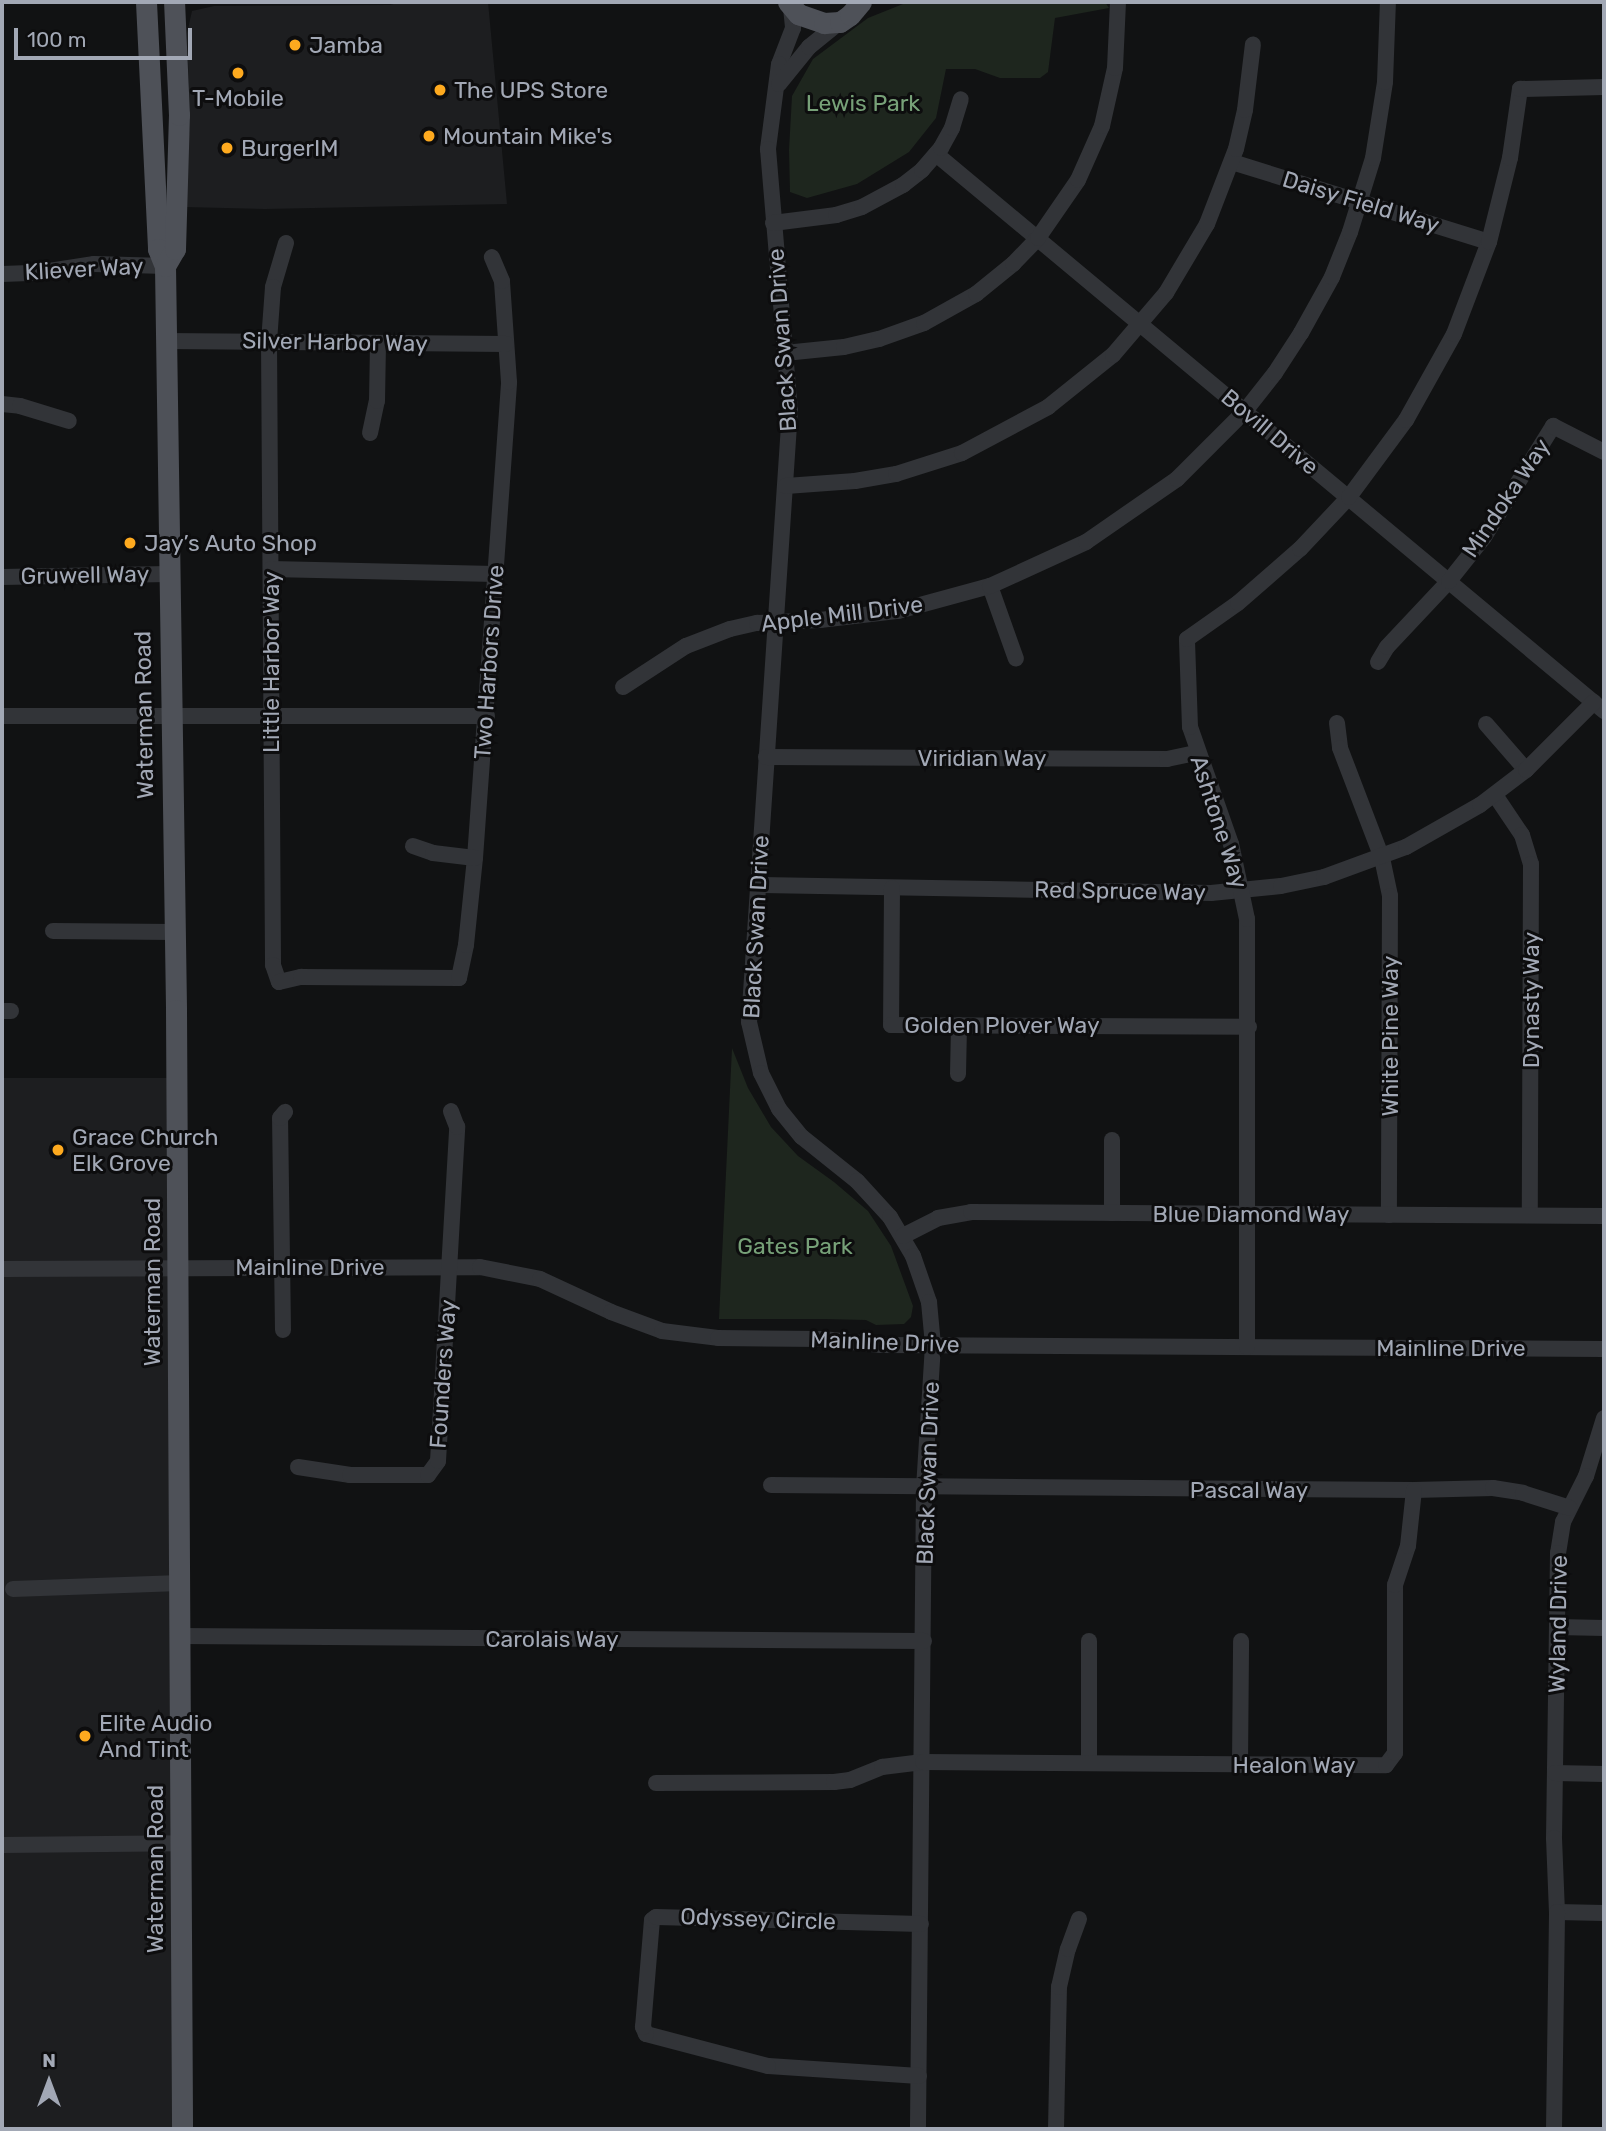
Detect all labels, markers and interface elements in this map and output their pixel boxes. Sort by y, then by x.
scale bar [18,14,196,58]
text: 100 m [27,27,86,52]
place label: Jamba [309,31,383,59]
marker: Jamba [287,37,303,53]
marker: T-Mobile [230,65,246,81]
place label: The UPS Store [454,76,608,104]
marker: The UPS Store [432,82,448,98]
place label: T-Mobile [192,84,284,112]
park label: Lewis Park [806,89,920,117]
place label: Mountain Mike's [443,122,613,150]
marker: Mountain Mike's [421,128,437,144]
place label: BurgerIM [241,134,339,162]
marker: BurgerIM [219,140,235,156]
street label: Daisy Field Way [1279,165,1443,239]
street label: Black Swan Drive [762,247,802,433]
street label: Kliever Way [23,252,145,286]
street label: Silver Harbor Way [241,327,429,357]
street label: Bovill Drive [1216,383,1324,481]
street label: Mindoka Way [1456,433,1556,563]
place label: Jay’s Auto Shop [144,529,318,557]
marker: Jay’s Auto Shop [122,535,138,551]
street label: Gruwell Way [20,560,150,590]
street label: Two Harbors Drive [468,564,510,760]
street label: Little Harbor Way [257,571,285,753]
street label: Apple Mill Drive [759,590,925,638]
street label: Waterman Road [129,631,159,799]
street label: Viridian Way [917,744,1047,772]
street label: Ashtone Way [1184,752,1254,892]
street label: Black Swan Drive [737,834,775,1020]
street label: Red Spruce Way [1034,876,1206,906]
street label: Dynasty Way [1517,931,1545,1069]
street label: White Pine Way [1376,955,1404,1117]
street label: Golden Plover Way [904,1011,1100,1039]
place label: Grace Church Elk Grove [72,1123,219,1177]
marker: Grace Church Elk Grove [50,1142,66,1158]
street label: Waterman Road [138,1198,166,1366]
street label: Blue Diamond Way [1152,1200,1350,1228]
park label: Gates Park [737,1232,853,1260]
street label: Mainline Drive [235,1253,385,1281]
street label: Founders Way [424,1298,462,1450]
street label: Mainline Drive [810,1326,960,1358]
street label: Mainline Drive [1376,1334,1526,1362]
street label: Black Swan Drive [911,1381,945,1565]
street label: Pascal Way [1190,1476,1308,1504]
street label: Wyland Drive [1543,1555,1573,1693]
street label: Carolais Way [485,1625,619,1653]
place label: Elite Audio And Tint [99,1709,213,1763]
marker: Elite Audio And Tint [77,1728,93,1744]
street label: Healon Way [1232,1751,1356,1779]
street label: Waterman Road [141,1785,169,1953]
street label: Odyssey Circle [679,1902,837,1936]
north arrow [14,2047,84,2117]
text: N [42,2049,56,2072]

